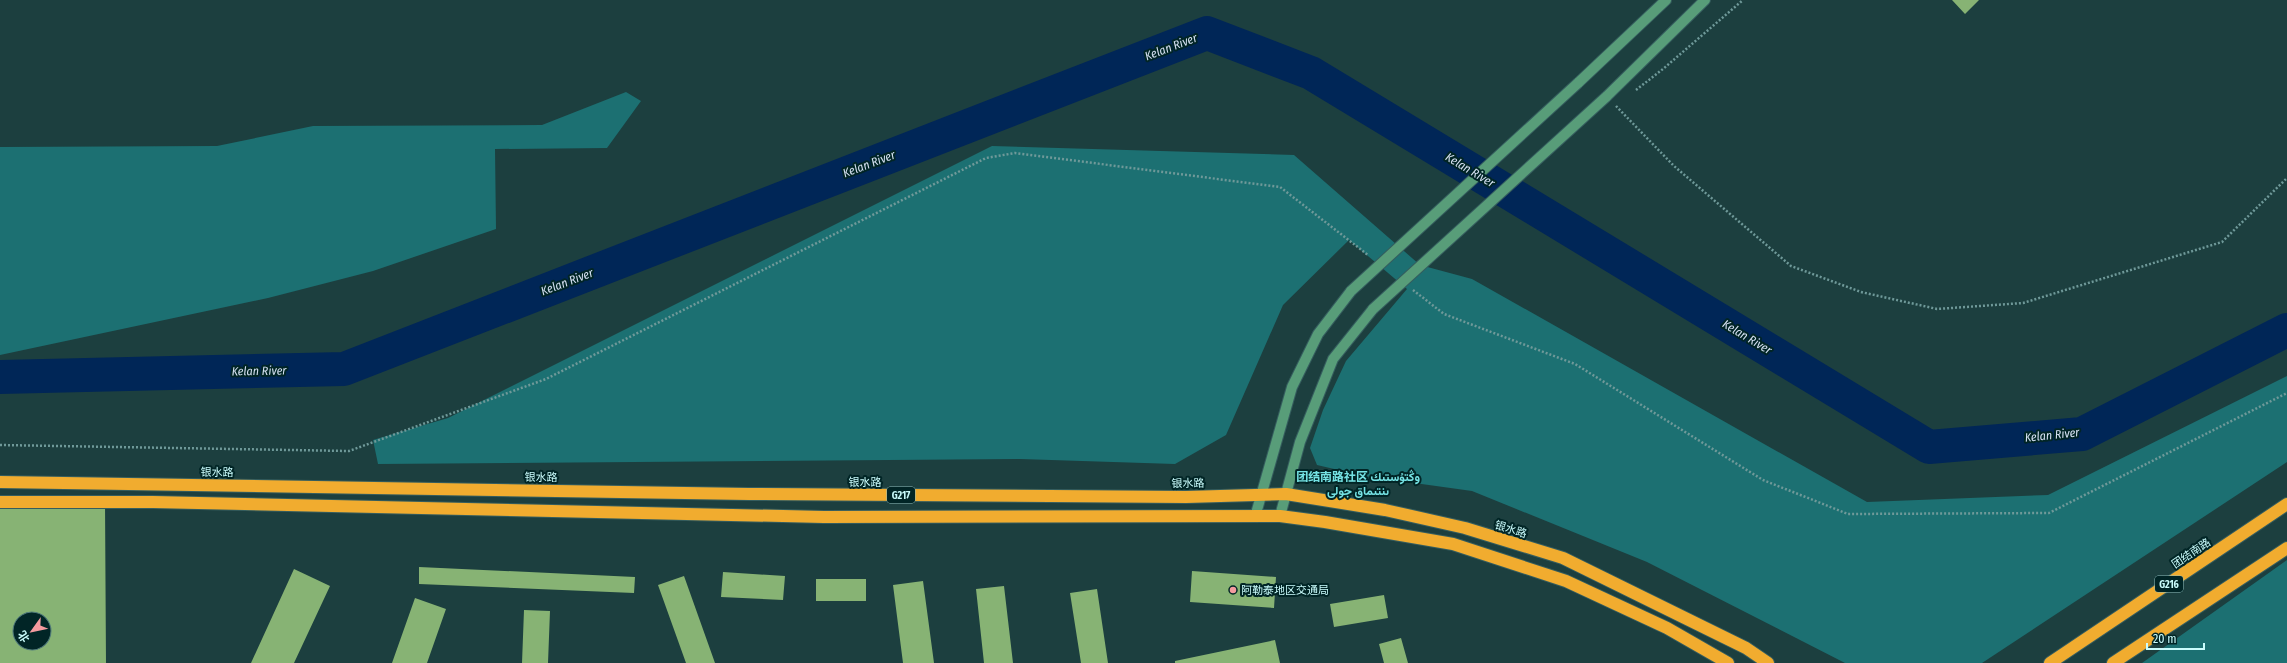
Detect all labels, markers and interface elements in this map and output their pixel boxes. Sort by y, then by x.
water label: Kelan River [1143,30,1200,63]
water label: Kelan River [841,147,898,180]
water label: Kelan River [1443,150,1498,191]
water label: Kelan River [539,265,596,298]
water label: Kelan River [1720,317,1775,358]
water label: Kelan River [231,364,287,378]
water label: Kelan River [2024,425,2081,445]
street label: 银水路 [200,466,234,479]
district label: 团结南路社区 وڭتۇستىك ىنتىماق جولى [1296,469,1421,499]
street label: 银水路 [524,471,558,484]
street label: 银水路 [849,476,882,489]
street label: 银水路 [1171,477,1205,490]
road number: G217 [887,487,915,503]
street label: 银水路 [1493,518,1529,541]
street label: 团结南路 [2169,536,2213,571]
road number: G216 [2155,576,2183,592]
place label: 阿勒泰地区交通局 [1241,584,1329,597]
marker: 阿勒泰地区交通局 [1228,585,1238,595]
north arrow [12,611,52,651]
scale bar [2147,625,2204,651]
text: 北 [16,628,32,644]
text: 20 m [2153,632,2177,646]

